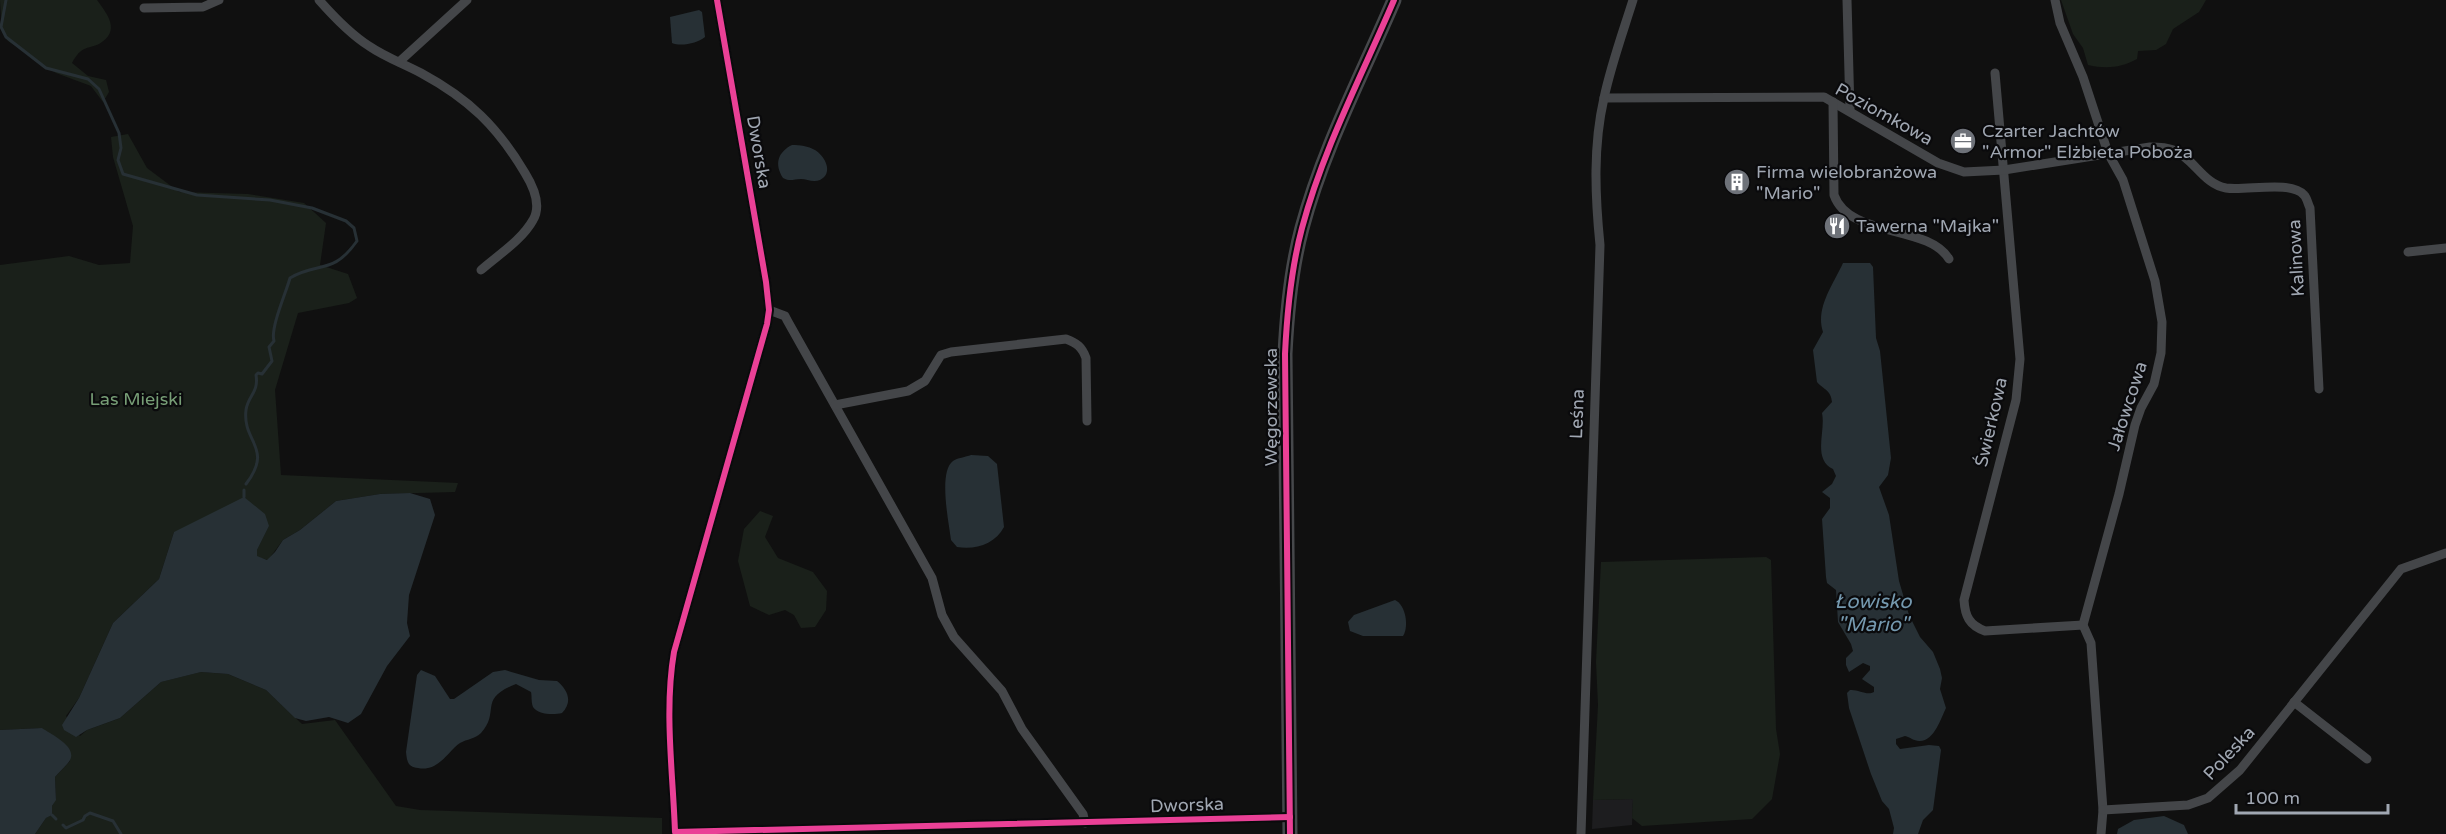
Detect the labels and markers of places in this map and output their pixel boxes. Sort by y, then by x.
place label: Czarter Jachtów "Armor" Elżbieta Poboża [1982,120,2193,163]
office icon: Czarter Jachtów "Armor" Elżbieta Poboża [1948,126,1978,156]
place label: Firma wielobranżowa "Mario" [1756,161,1937,204]
building icon: Firma wielobranżowa "Mario" [1722,167,1752,197]
restaurant icon: Tawerna "Majka" [1822,211,1852,241]
place label: Tawerna "Majka" [1856,215,1999,237]

